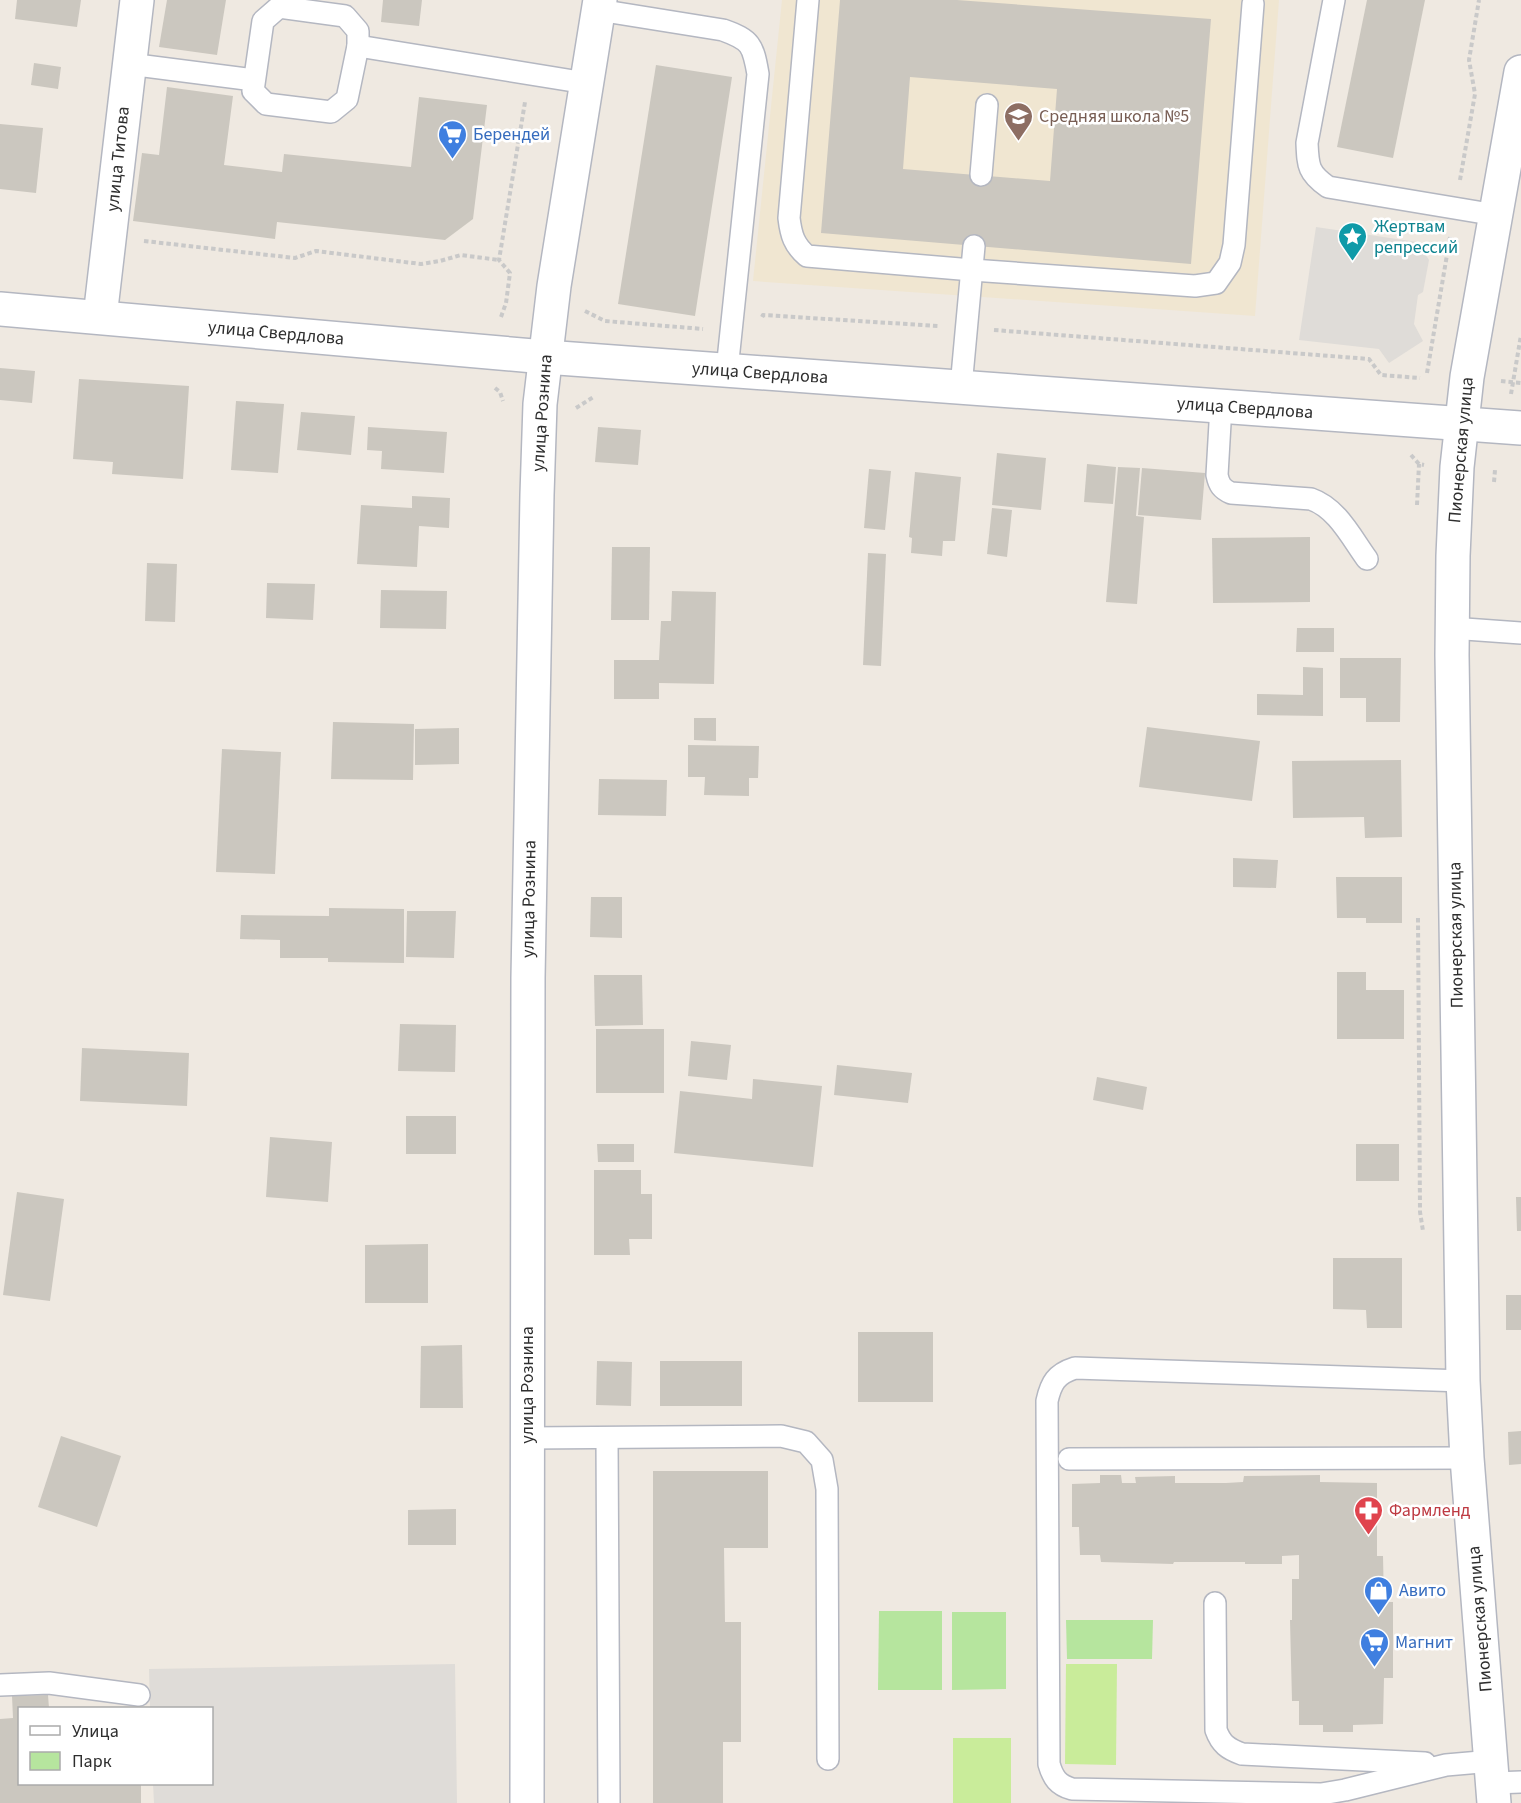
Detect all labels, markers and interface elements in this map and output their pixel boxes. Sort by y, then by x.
school or university icon: Средняя школа №5 [1002,100,1034,142]
place label: Средняя школа №5 [1039,104,1189,129]
street label: улица Титова [100,105,136,213]
supermarket icon: Берендей [436,118,468,160]
place label: Берендей [473,122,550,147]
place label: Жертвам репрессий [1374,214,1458,260]
place icon: Жертвам репрессий [1337,220,1369,262]
street label: улица Свердлова [207,315,345,351]
street label: улица Рознина [525,353,559,473]
street label: улица Свердлова [691,356,829,390]
street label: Пионерская улица [1442,376,1480,524]
street label: улица Свердлова [1176,391,1314,425]
street label: улица Рознина [515,840,543,958]
street label: Пионерская улица [1442,861,1470,1009]
street label: улица Рознина [515,1326,540,1444]
pharmacy icon: Фармленд [1352,1494,1384,1536]
place label: Фармленд [1389,1498,1471,1523]
street label: Пионерская улица [1461,1545,1499,1693]
shop icon: Авито [1362,1574,1394,1616]
place label: Авито [1399,1578,1446,1603]
supermarket icon: Магнит [1358,1626,1390,1668]
place label: Магнит [1395,1630,1453,1655]
legend [18,1707,213,1785]
text: Улица [72,1719,119,1744]
text: Парк [72,1749,112,1774]

